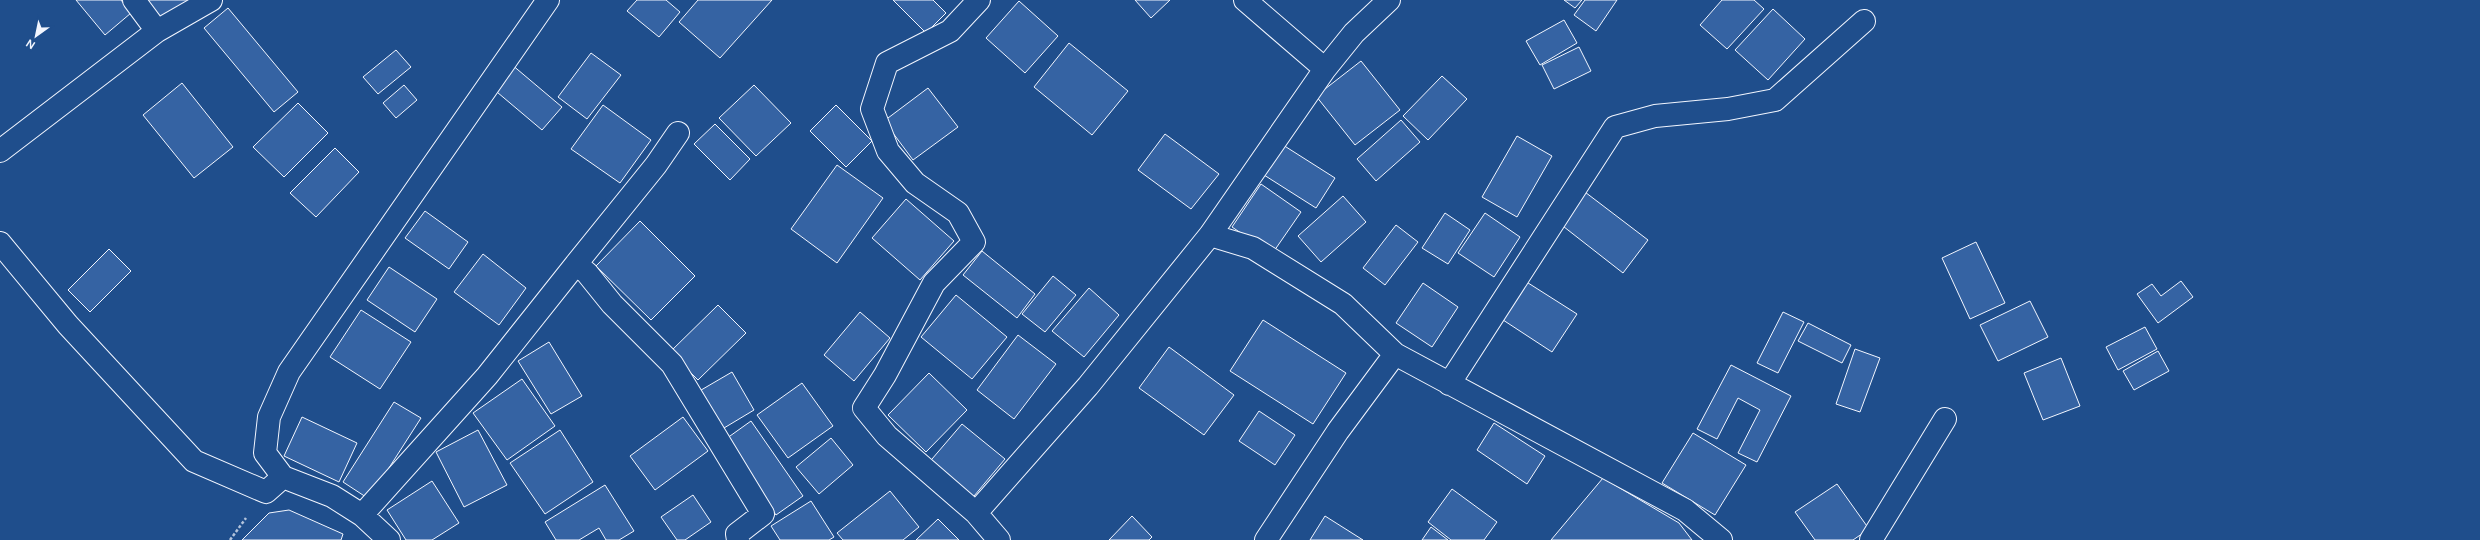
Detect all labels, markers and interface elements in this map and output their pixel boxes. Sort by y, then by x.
north arrow [16,16,56,56]
text: N [23,36,38,52]

